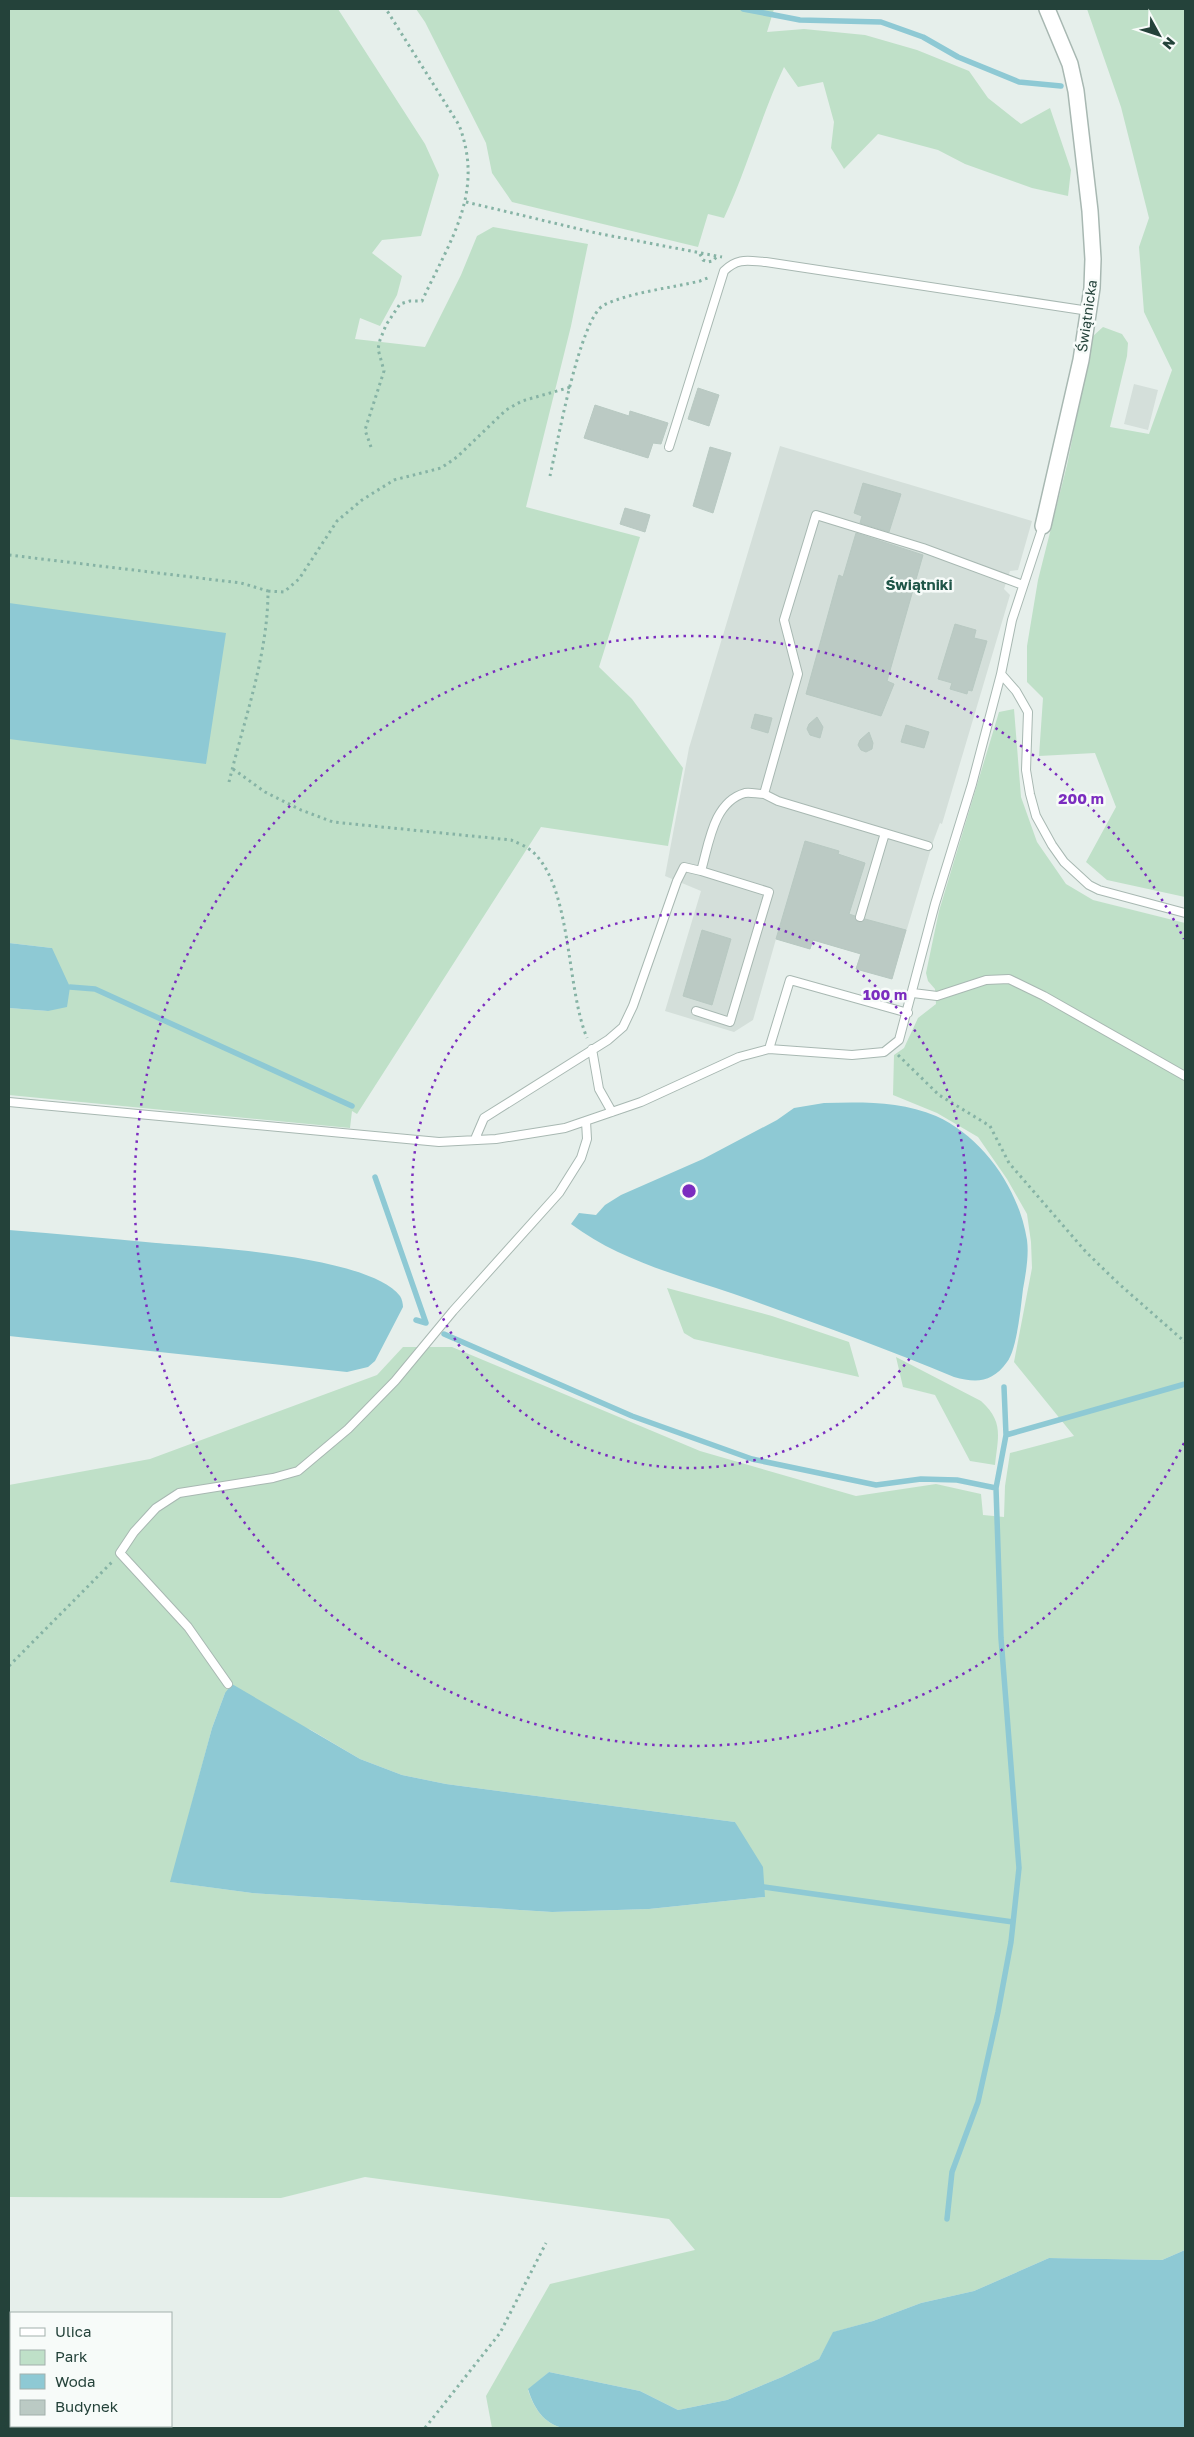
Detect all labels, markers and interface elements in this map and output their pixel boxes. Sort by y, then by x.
north arrow [1134,10,1184,60]
text: N [1159,34,1179,53]
street label: Świątnicka [1073,279,1100,353]
district label: Świątniki [885,575,953,593]
text: 200 m [1058,789,1104,807]
text: 100 m [863,985,907,1003]
centre of rings [680,1182,698,1200]
legend [10,2312,172,2427]
text: Ulica [55,2322,91,2340]
text: Park [55,2347,88,2365]
text: Woda [55,2372,96,2390]
text: Budynek [55,2397,119,2415]

